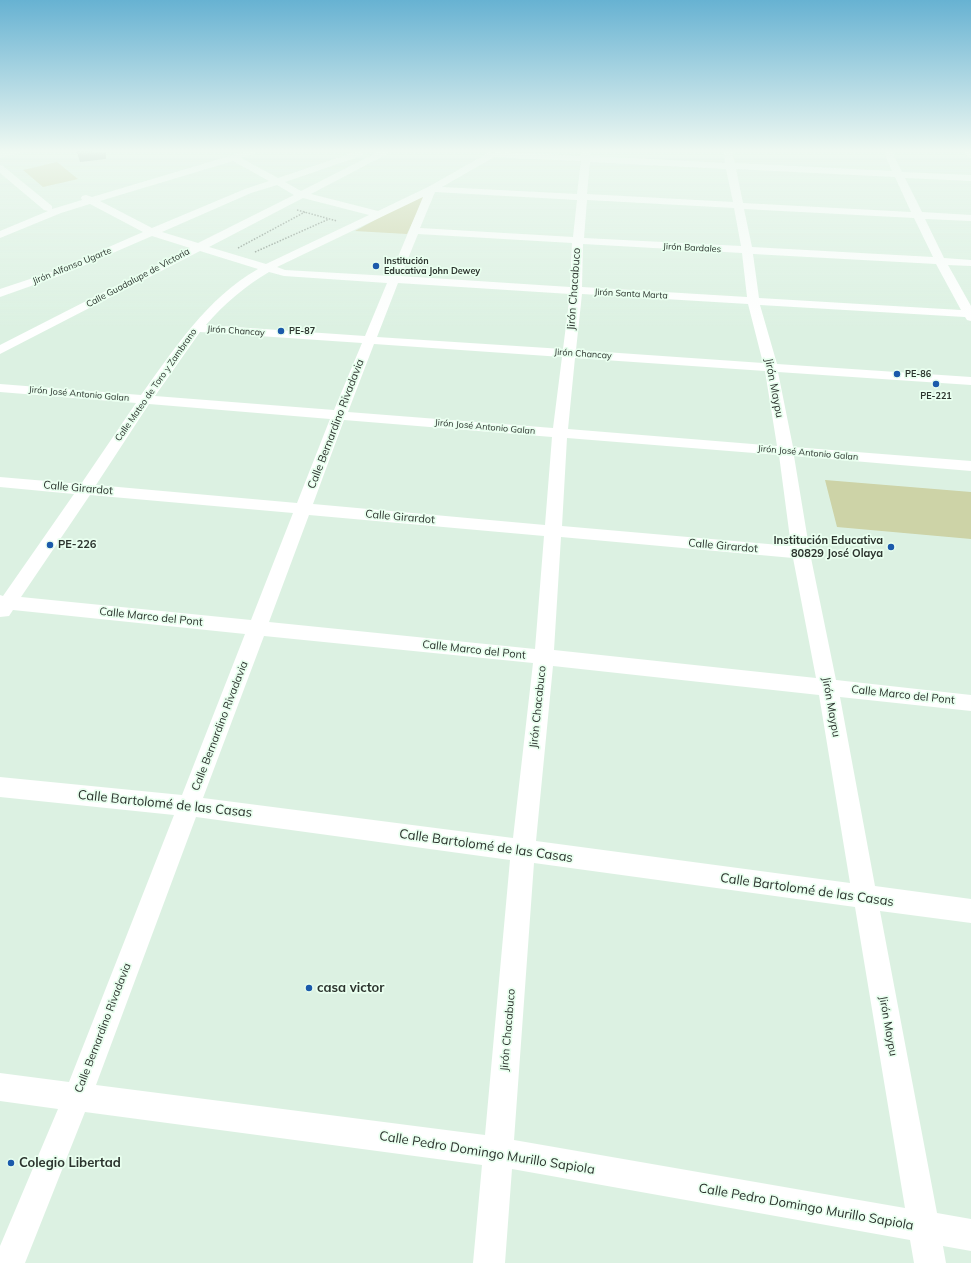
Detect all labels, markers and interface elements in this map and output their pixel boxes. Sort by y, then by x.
street label: Jirón Bardales [663,241,721,255]
street label: Jirón Alfonso Ugarte [31,245,113,287]
street label: Calle Guadalupe de Victoria [84,246,192,310]
street label: Jirón Chacabuco [565,247,583,331]
place label: Institución Educativa John Dewey [384,256,480,277]
marker: Institución Educativa John Dewey [371,261,381,271]
street label: Jirón Santa Marta [594,287,668,301]
street label: Jirón Chancay [207,324,265,338]
marker: PE-87 [276,326,286,336]
place label: PE-87 [289,326,315,336]
street label: Calle Mateo de Toro y Zambrano [113,327,199,443]
street label: Jirón Chancay [554,347,612,361]
street label: Calle Bernardino Rivadavia [305,357,367,491]
street label: Jirón Maypu [762,357,786,419]
marker: PE-86 [892,369,902,379]
place label: PE-86 [905,369,931,379]
marker: PE-221 [931,379,941,389]
street label: Jirón José Antonio Galan [28,384,130,404]
place label: PE-221 [920,391,952,401]
street label: Jirón José Antonio Galan [434,417,536,437]
street label: Jirón José Antonio Galan [757,443,859,463]
street label: Calle Girardot [43,478,113,498]
street label: Calle Girardot [365,507,435,527]
place label: Institución Educativa 80829 José Olaya [773,534,883,560]
street label: Calle Girardot [688,536,758,556]
place label: PE-226 [58,538,96,552]
marker: PE-226 [45,540,55,550]
marker: Institución Educativa 80829 José Olaya [886,542,896,552]
street label: Calle Marco del Pont [99,605,203,629]
street label: Calle Marco del Pont [422,638,526,662]
street label: Calle Bernardino Rivadavia [189,659,251,793]
street label: Jirón Chacabuco [527,665,549,749]
street label: Jirón Maypu [819,676,843,738]
street label: Calle Marco del Pont [851,683,955,707]
street label: Calle Bartolomé de las Casas [77,787,253,821]
street label: Calle Bartolomé de las Casas [398,826,574,866]
street label: Calle Bartolomé de las Casas [719,870,895,910]
street label: Calle Bernardino Rivadavia [72,961,134,1095]
place label: casa victor [317,980,384,996]
marker: casa victor [304,983,314,993]
street label: Jirón Chacabuco [498,988,518,1072]
street label: Jirón Maypu [876,995,900,1057]
street label: Calle Pedro Domingo Murillo Sapiola [378,1128,596,1178]
place label: Colegio Libertad [19,1155,121,1171]
marker: Colegio Libertad [6,1158,16,1168]
street label: Calle Pedro Domingo Murillo Sapiola [697,1180,915,1234]

